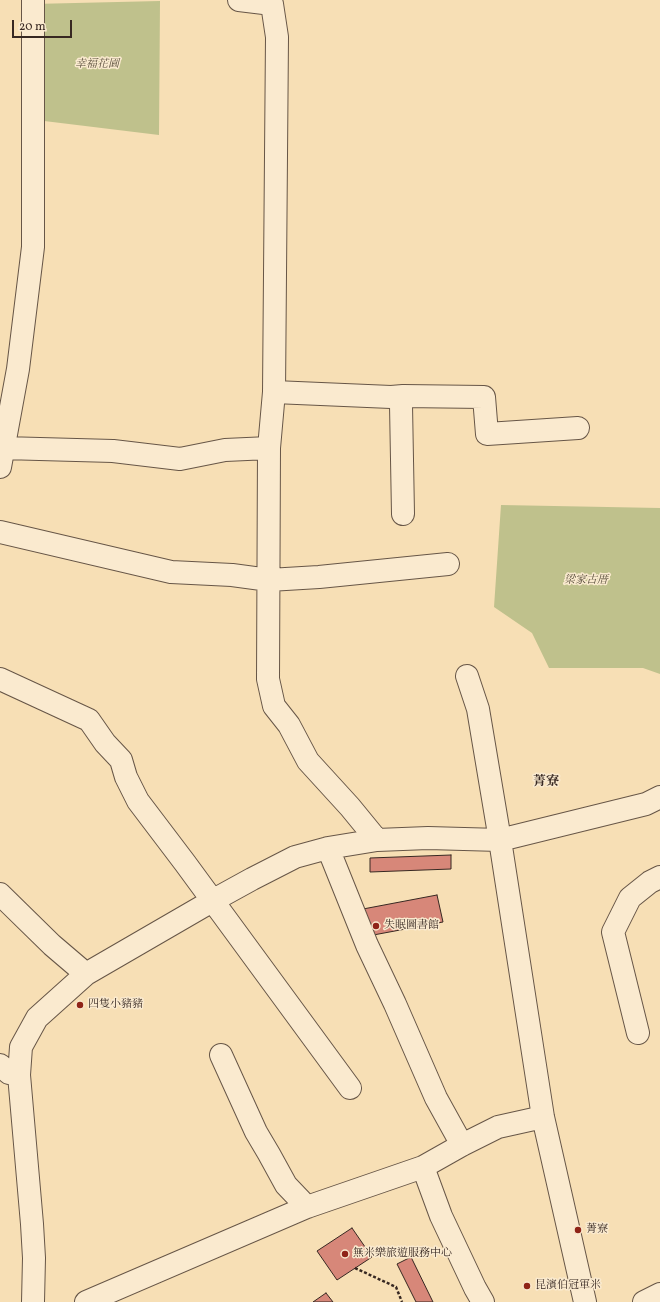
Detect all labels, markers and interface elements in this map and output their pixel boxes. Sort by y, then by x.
scale bar [14,12,74,38]
text: 20 m [19,19,46,35]
park label: 幸福花園 [75,58,119,72]
park label: 梁家古厝 [564,574,608,588]
district label: 菁寮 [533,775,559,791]
place label: 失眠圖書館 [384,919,439,933]
marker: 失眠圖書館 [371,921,381,931]
place label: 四隻小豬豬 [88,998,143,1012]
marker: 四隻小豬豬 [75,1000,85,1010]
place label: 菁寮 [586,1223,608,1237]
marker: 菁寮 [573,1225,583,1235]
place label: 無米樂旅遊服務中心 [353,1247,452,1261]
marker: 無米樂旅遊服務中心 [340,1249,350,1259]
place label: 昆濱伯冠軍米 [535,1279,601,1293]
marker: 昆濱伯冠軍米 [522,1281,532,1291]

